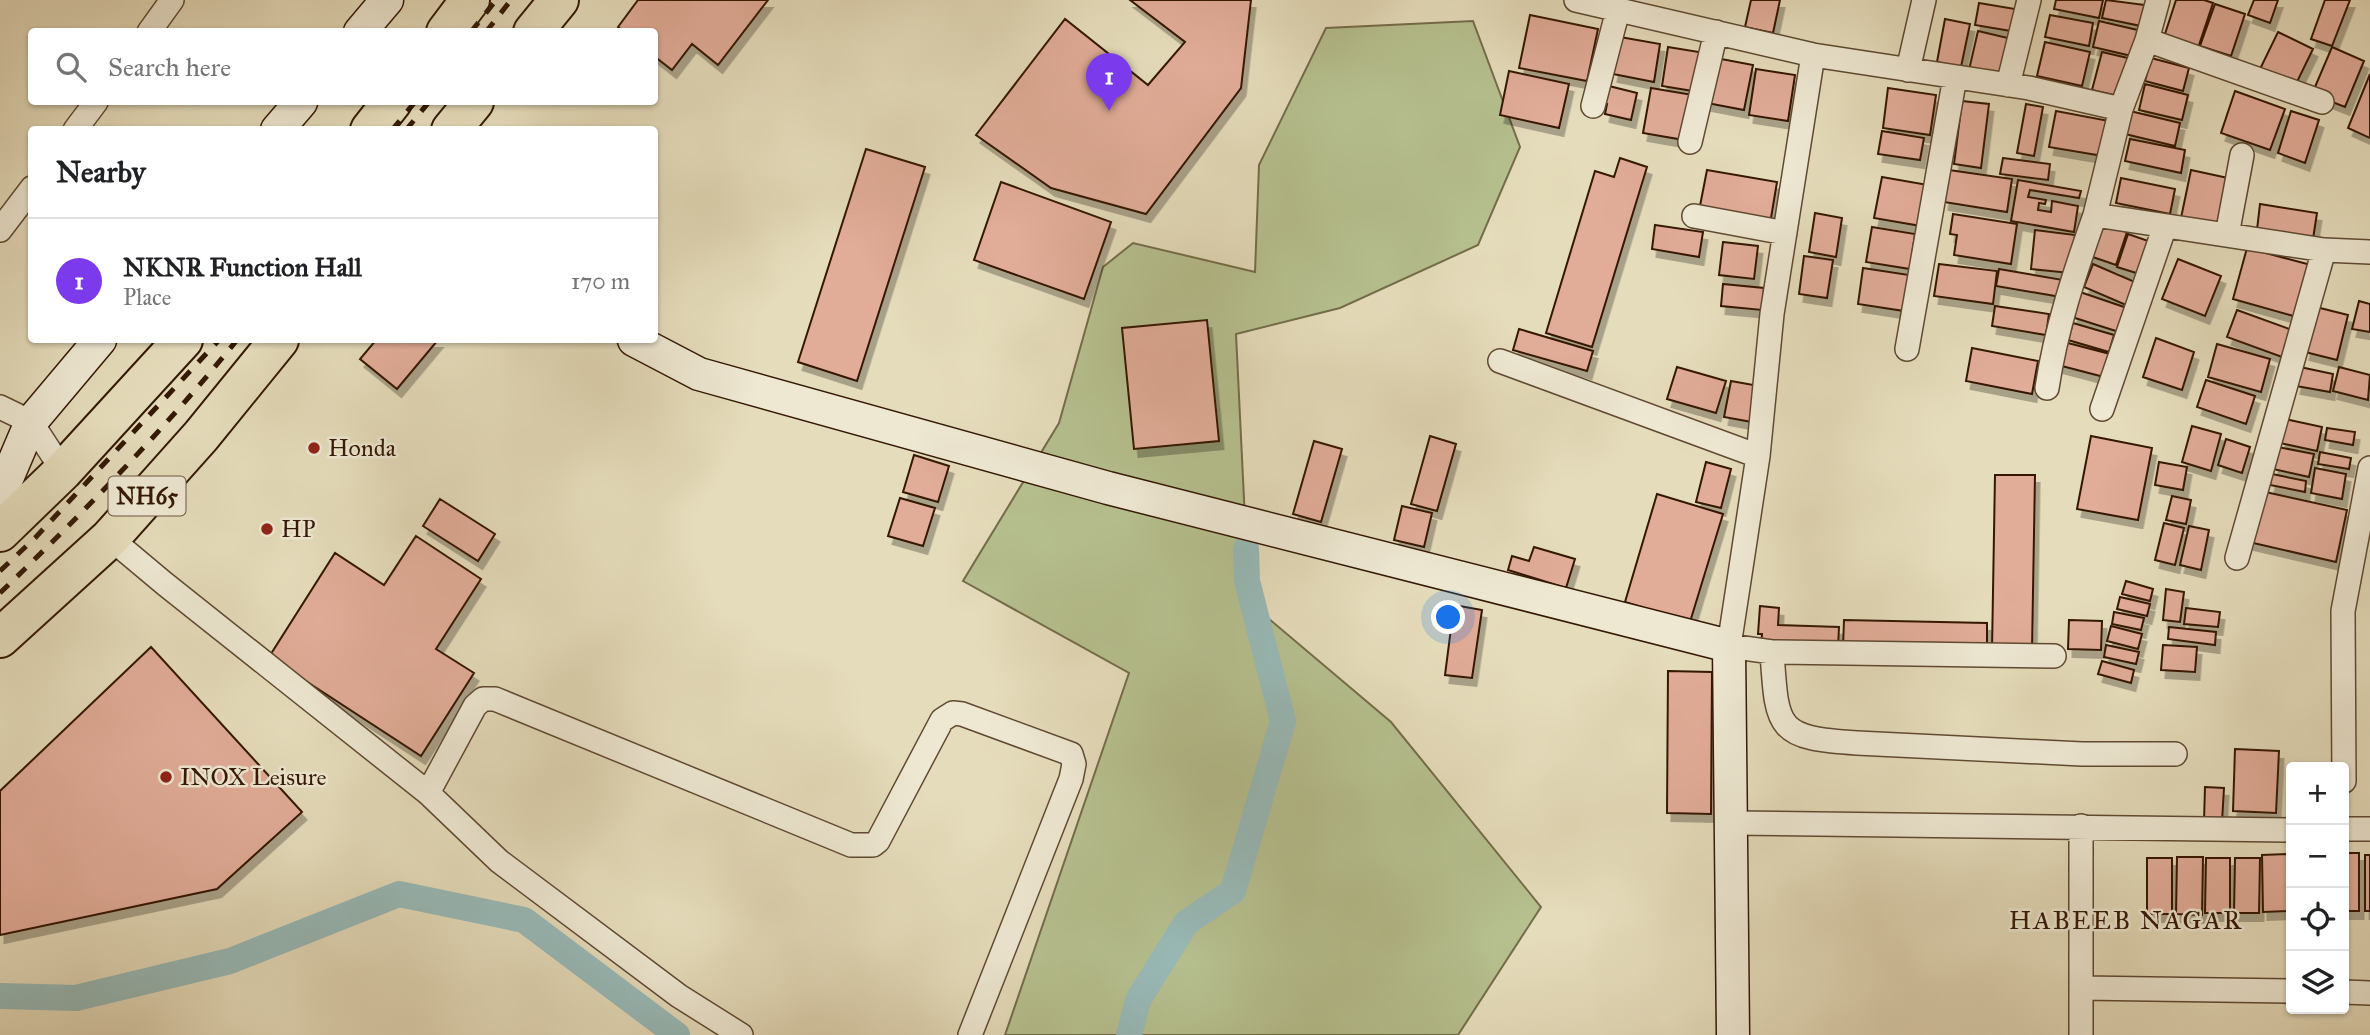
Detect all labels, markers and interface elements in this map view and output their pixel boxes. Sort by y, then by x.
search box [28,28,658,105]
icon: search [52,48,90,86]
text: Search here [108,51,231,83]
pin: 1 [1086,53,1132,111]
text: Nearby [56,154,146,190]
text: NKNR Function Hall [123,251,362,283]
text: 1 [74,267,84,295]
text: 170 m [571,267,630,295]
text: Place [123,283,171,311]
place label: Honda [328,433,397,463]
marker: Honda [306,440,322,456]
road number: NH65 [108,476,186,516]
place label: HP [281,514,316,544]
marker: HP [259,521,275,537]
your location [1431,600,1465,634]
place label: INOX Leisure [180,762,327,792]
map controls [2286,762,2349,1014]
button: + [2286,762,2349,825]
marker: INOX Leisure [158,769,174,785]
button: − [2286,825,2349,888]
button: locate [2286,888,2349,951]
district label: HABEEB NAGAR [2009,904,2243,936]
button: layers [2286,951,2349,1014]

